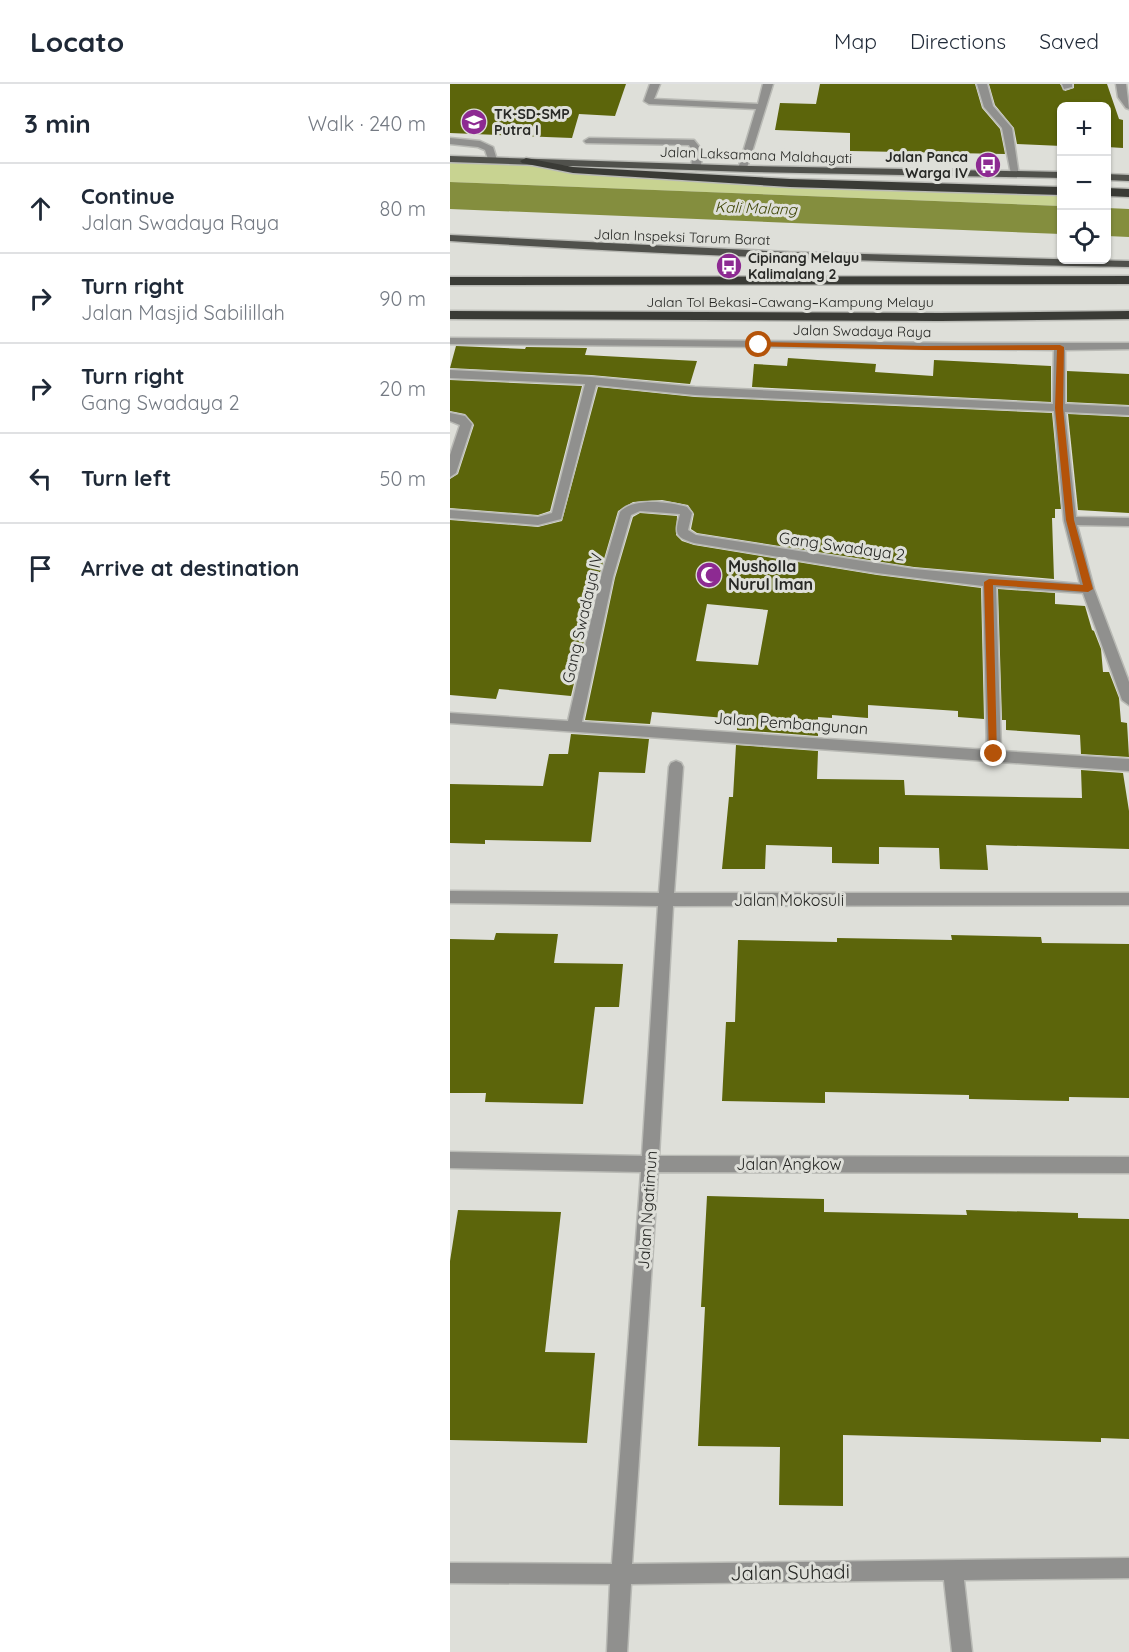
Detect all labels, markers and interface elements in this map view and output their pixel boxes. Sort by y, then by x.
text: Locato [30,24,124,59]
text: Map [834,28,877,54]
text: Directions [910,28,1006,54]
text: Saved [1039,28,1099,54]
map controls [1057,102,1111,264]
button: + [1057,102,1111,156]
place label: TK-SD-SMP Putra I [494,105,570,139]
text: 3 min [24,107,91,140]
school or university icon: TK-SD-SMP Putra I [459,107,489,137]
text: Walk · 240 m [308,111,426,136]
street label: Jalan Laksamana Malahayati [659,143,853,167]
place label: Jalan Panca Warga IV [885,148,969,182]
bus stop icon: Jalan Panca Warga IV [973,150,1003,180]
button: − [1057,156,1111,210]
text: Continue [81,182,175,210]
icon: ahead [24,192,57,225]
text: 80 m [380,196,426,221]
water label: Kali Malang [715,197,799,219]
text: Jalan Swadaya Raya [81,210,279,235]
button: locate [1057,210,1111,264]
street label: Jalan Inspeksi Tarum Barat [593,225,771,249]
place label: Cipinang Melayu Kalimalang 2 [748,249,859,283]
bus stop icon: Cipinang Melayu Kalimalang 2 [714,251,744,281]
text: Turn right [81,272,185,300]
icon: right [24,282,57,315]
text: 90 m [379,286,426,311]
street label: Jalan Tol Bekasi–Cawang–Kampung Melayu [646,293,934,311]
text: Jalan Masjid Sabilillah [81,300,285,325]
street label: Jalan Swadaya Raya [793,321,931,341]
route start [745,331,771,357]
text: Turn right [81,362,185,390]
icon: right [24,372,57,405]
text: 20 m [379,376,426,401]
text: Gang Swadaya 2 [81,390,240,415]
icon: left [24,462,57,495]
text: Turn left [81,464,171,492]
text: 50 m [380,466,426,491]
street label: Gang Swadaya 2 [778,527,906,565]
street label: Gang Swadaya IV [557,551,607,685]
icon: arrive [24,552,57,585]
text: Arrive at destination [81,554,299,582]
place label: Musholla Nurul Iman [728,556,813,594]
mosque icon: Musholla Nurul Iman [694,560,724,590]
street label: Jalan Pembangunan [713,708,869,738]
route end [980,740,1006,766]
street label: Jalan Mokosuli [734,890,844,910]
street label: Jalan Ngatimun [633,1150,661,1270]
street label: Jalan Angkow [736,1154,842,1174]
street label: Jalan Suhadi [730,1558,850,1586]

